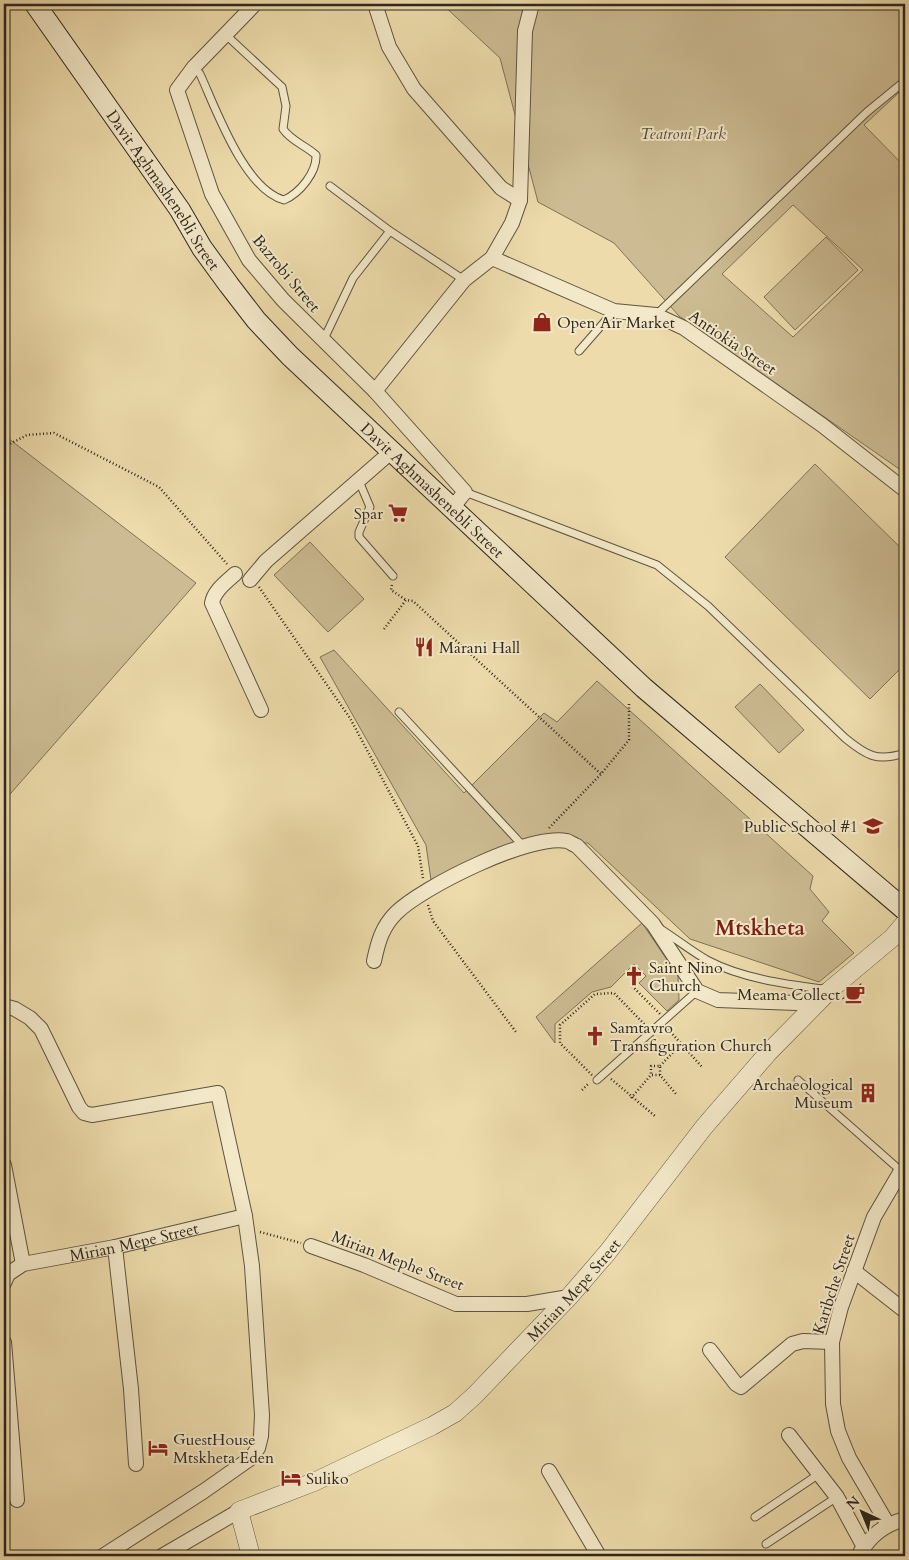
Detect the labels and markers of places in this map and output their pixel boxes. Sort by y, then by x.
shop icon: Open Air Market [531,311,553,333]
place label: Open Air Market [557,312,675,334]
supermarket icon: Spar [387,502,409,524]
place label: Spar [354,503,383,525]
restaurant icon: Marani Hall [413,636,435,658]
place label: Marani Hall [439,637,520,659]
school or university icon: Public School #1 [862,815,884,837]
place label: Public School #1 [744,816,858,838]
place label: Saint Nino Church [649,957,723,997]
church icon: Saint Nino Church [623,965,645,987]
cafe icon: Meama Collect [844,983,866,1005]
place label: Meama Collect [737,984,840,1006]
place label: Samtavro Transfiguration Church [610,1017,772,1057]
church icon: Samtavro Transfiguration Church [584,1025,606,1047]
place label: Archaeological Museum [752,1074,853,1114]
building icon: Archaeological Museum [857,1082,879,1104]
place label: GuestHouse Mtskheta Eden [173,1429,274,1469]
hotel icon: GuestHouse Mtskheta Eden [147,1437,169,1459]
hotel icon: Suliko [280,1467,302,1489]
place label: Suliko [306,1468,349,1490]

